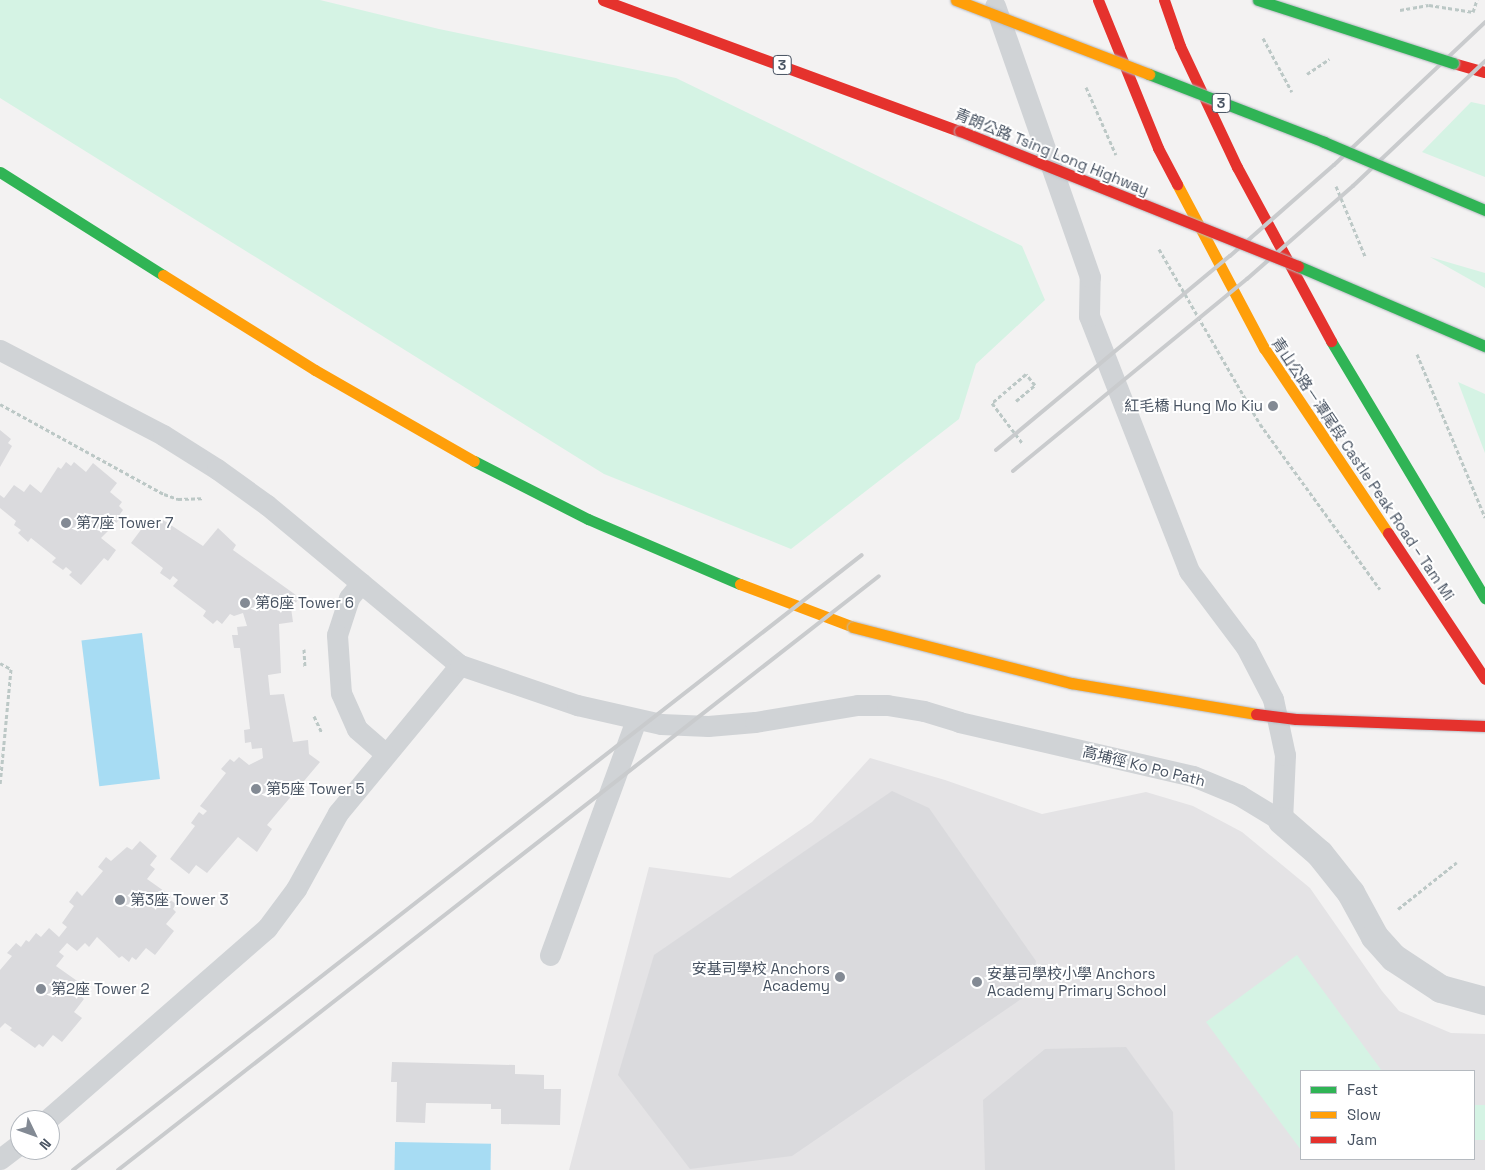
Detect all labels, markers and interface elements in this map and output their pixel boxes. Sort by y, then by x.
road number: 3 [772,54,792,76]
road number: 3 [1211,92,1231,115]
street label: 青朗公路 Tsing Long Highway [952,105,1152,199]
street label: 青山公路－潭尾段 Castle Peak Road – Tam Mi [1268,334,1458,604]
place label: 紅毛橋 Hung Mo Kiu [1124,397,1263,415]
marker: 紅毛橋 Hung Mo Kiu [1267,400,1279,412]
place label: 第7座 Tower 7 [76,514,173,532]
marker: 第7座 Tower 7 [60,517,72,529]
place label: 第6座 Tower 6 [255,594,354,612]
marker: 第6座 Tower 6 [239,597,251,609]
street label: 高埔徑 Ko Po Path [1081,742,1207,790]
place label: 第5座 Tower 5 [266,780,365,798]
marker: 第5座 Tower 5 [250,783,262,795]
place label: 第3座 Tower 3 [130,891,229,909]
marker: 第3座 Tower 3 [114,894,126,906]
place label: 安基司學校 Anchors Academy [692,959,830,994]
place label: 安基司學校小學 Anchors Academy Primary School [987,964,1166,999]
marker: 安基司學校 Anchors Academy [834,971,846,983]
marker: 安基司學校小學 Anchors Academy Primary School [971,976,983,988]
place label: 第2座 Tower 2 [51,980,150,998]
marker: 第2座 Tower 2 [35,983,47,995]
legend [1300,1070,1475,1160]
text: Fast [1347,1080,1378,1099]
text: Slow [1347,1105,1381,1124]
north arrow [10,1110,60,1160]
text: Jam [1347,1130,1377,1149]
text: N [36,1135,55,1154]

